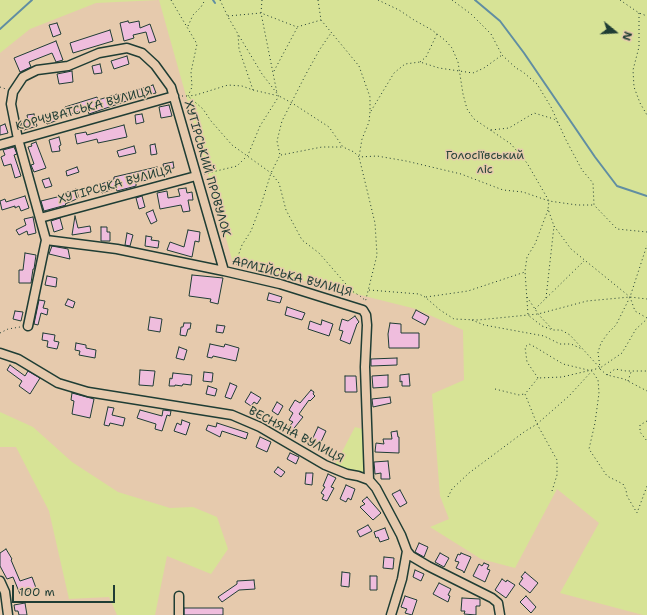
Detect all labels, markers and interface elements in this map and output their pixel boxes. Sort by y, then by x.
north arrow [595,12,635,52]
text: N [618,29,635,42]
street label: КОРЧУВАТСЬКА ВУЛИЦЯ [14,84,154,134]
street label: ХУТІРСЬКИЙ ПРОВУЛОК [181,99,233,239]
park label: Голосіївський ліс [446,149,524,177]
street label: ХУТІРСЬКА ВУЛИЦЯ [56,163,174,207]
street label: АРМІЙСЬКА ВУЛИЦЯ [230,254,354,300]
street label: ВЕСНЯНА ВУЛИЦЯ [246,404,346,466]
scale bar [14,577,117,603]
text: 100 m [19,584,55,600]

